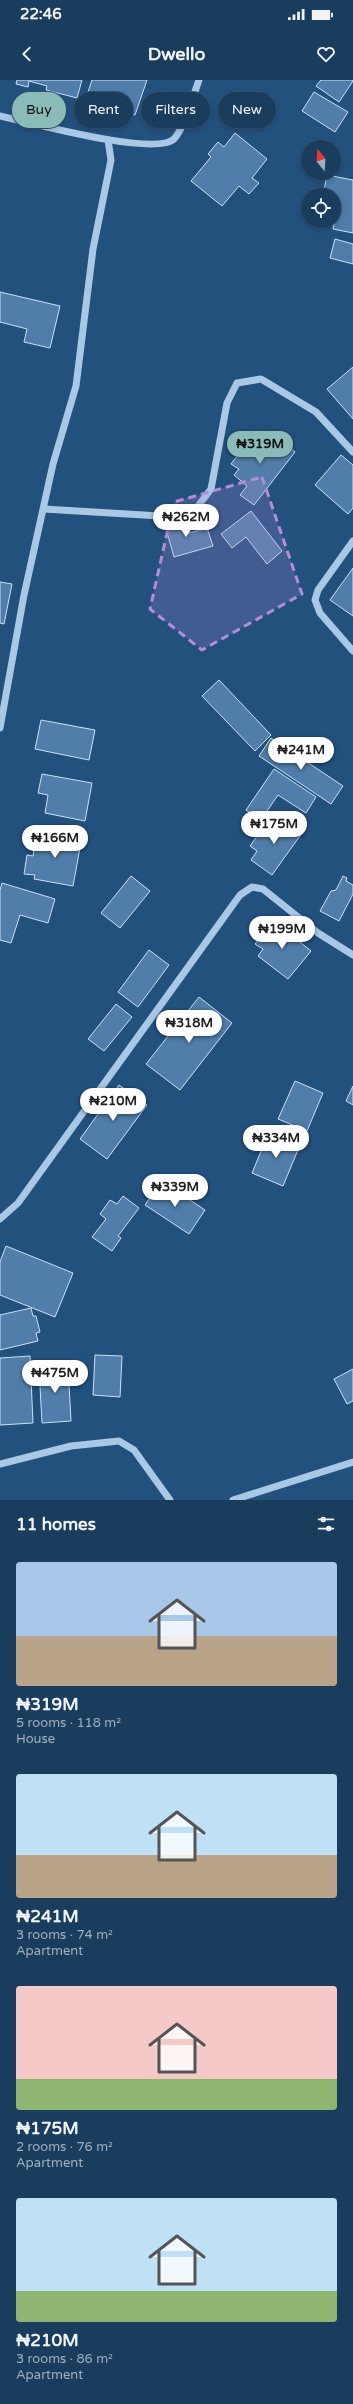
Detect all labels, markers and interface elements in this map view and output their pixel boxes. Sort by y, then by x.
text: 22:46 [20,5,62,23]
icon: back [16,43,38,65]
text: Dwello [148,43,205,65]
icon: heart [315,43,337,65]
chip: Buy [12,92,66,128]
chip: Rent [74,92,133,128]
chip: Filters [141,92,210,128]
chip: New [218,92,276,128]
north arrow [301,140,341,180]
map controls [301,140,341,228]
button: locate [301,188,341,228]
pin: ₦319M [232,431,288,465]
text: ₦319M [236,436,284,452]
pin: ₦262M [158,504,214,538]
text: ₦262M [162,509,210,525]
pin: ₦241M [273,737,329,771]
text: ₦241M [277,742,325,758]
pin: ₦175M [246,811,302,845]
text: ₦175M [250,816,298,832]
pin: ₦166M [27,825,83,859]
text: ₦166M [31,830,79,846]
pin: ₦199M [254,916,310,950]
text: ₦199M [258,921,306,937]
pin: ₦318M [161,1010,217,1044]
text: ₦318M [165,1015,213,1031]
pin: ₦210M [85,1088,141,1122]
text: ₦210M [89,1093,137,1109]
pin: ₦334M [248,1125,304,1159]
text: ₦334M [252,1130,300,1146]
pin: ₦339M [147,1174,203,1208]
text: ₦339M [151,1179,199,1195]
pin: ₦475M [27,1360,83,1394]
text: ₦475M [31,1365,79,1381]
icon: filters [315,1513,337,1535]
text: 11 homes [16,1514,96,1535]
icon: home [141,1588,213,1660]
text: ₦319M [16,1694,79,1715]
text: 5 rooms · 118 m² [16,1715,121,1731]
text: House [16,1731,55,1747]
icon: home [141,1800,213,1872]
text: ₦241M [16,1906,79,1927]
text: 3 rooms · 74 m² [16,1927,113,1943]
text: Apartment [16,1943,83,1959]
icon: home [141,2012,213,2084]
text: ₦175M [16,2118,79,2139]
text: 2 rooms · 76 m² [16,2139,113,2155]
text: Apartment [16,2155,83,2171]
icon: home [141,2224,213,2296]
text: ₦210M [16,2330,79,2351]
text: 3 rooms · 86 m² [16,2351,113,2367]
text: Apartment [16,2367,83,2383]

